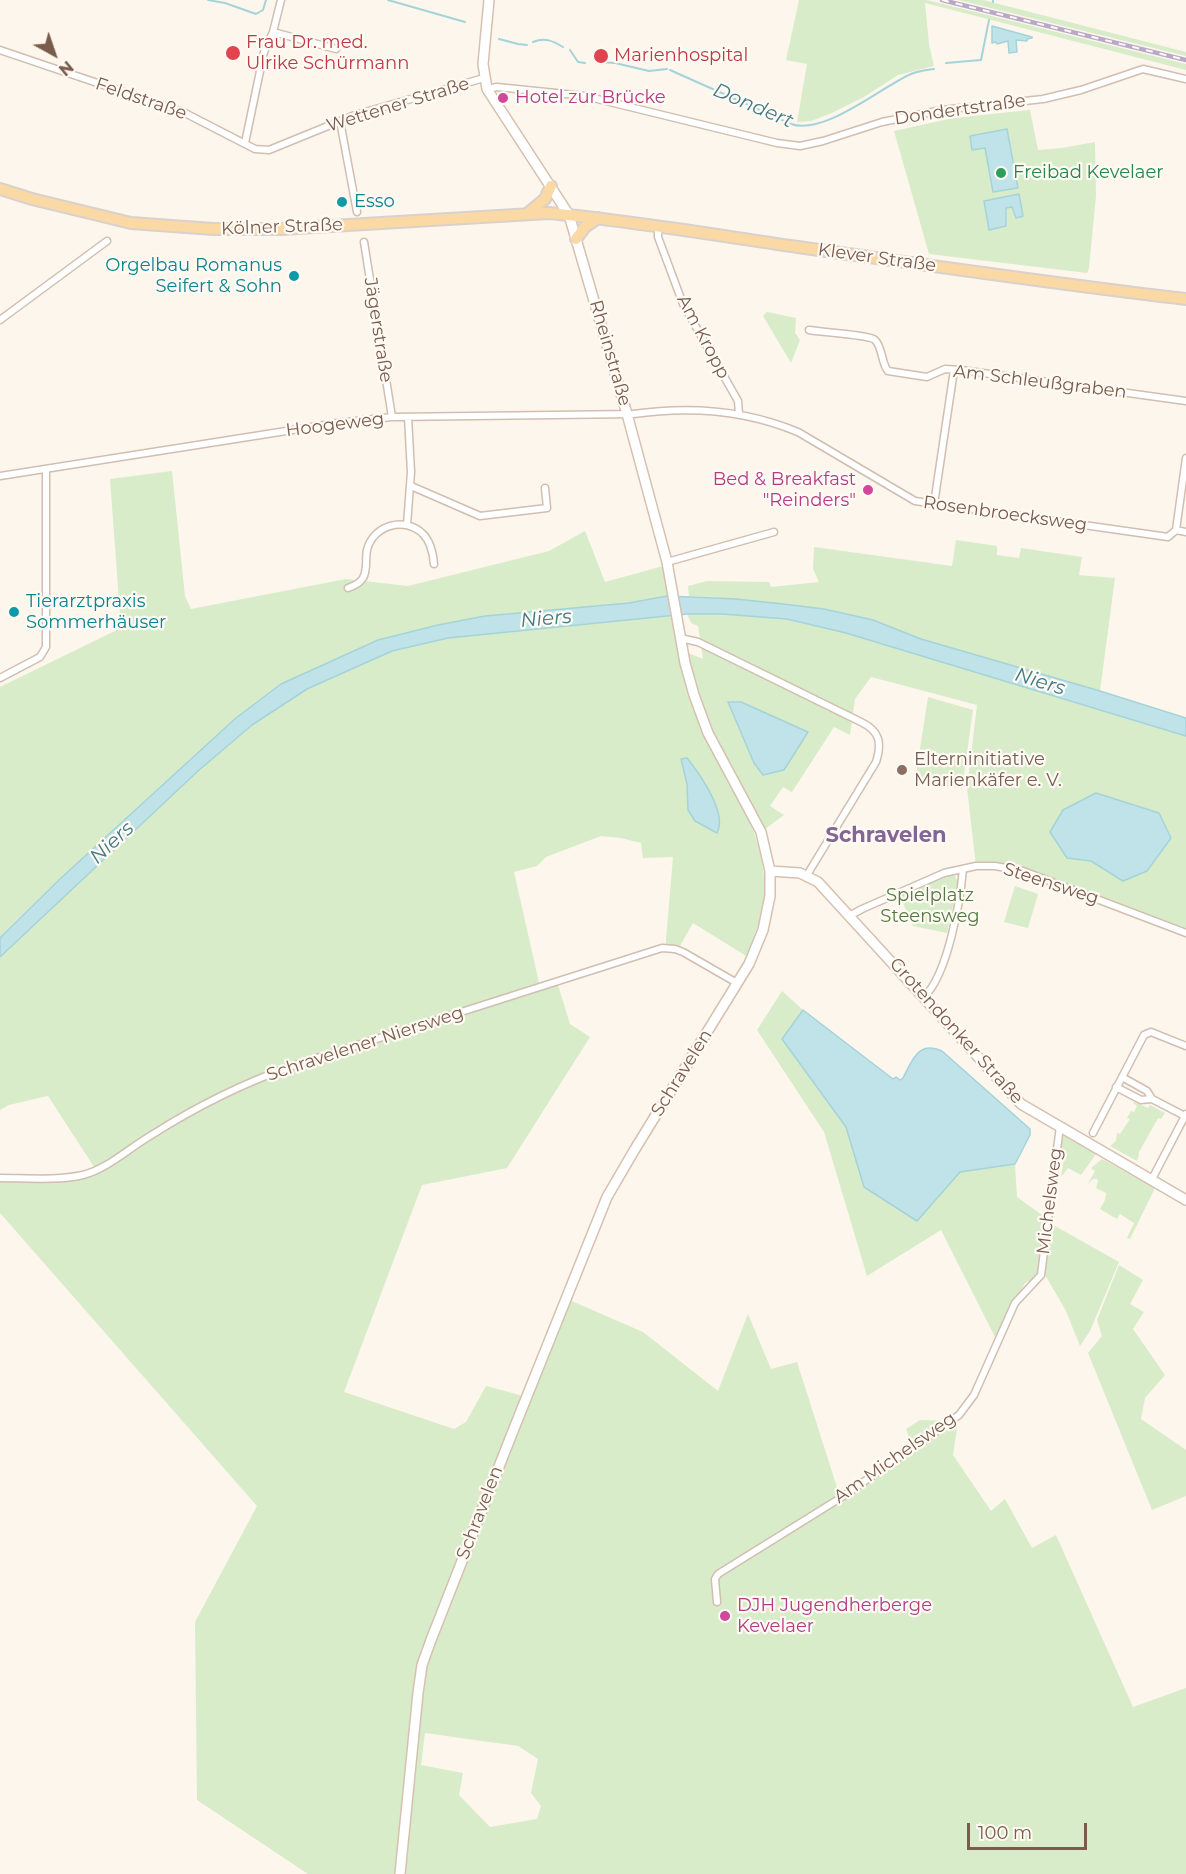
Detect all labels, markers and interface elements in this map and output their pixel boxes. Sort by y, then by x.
north arrow [24,24,84,84]
place label: Frau Dr. med. Ulrike Schürmann [246,32,409,74]
marker: Frau Dr. med. Ulrike Schürmann [224,44,242,62]
place label: Marienhospital [614,45,748,67]
marker: Marienhospital [592,47,610,65]
text: N [55,57,77,80]
street label: Feldstraße [93,73,189,125]
street label: Wettener Straße [324,73,472,137]
water label: Dondert [709,78,797,134]
place label: Hotel zur Brücke [515,87,666,109]
street label: Dondertstraße [893,90,1027,130]
marker: Hotel zur Brücke [496,91,510,105]
place label: Freibad Kevelaer [1013,162,1164,184]
marker: Freibad Kevelaer [994,166,1008,180]
place label: Esso [354,191,395,213]
marker: Esso [335,195,349,209]
street label: Kölner Straße [221,214,343,240]
street label: Klever Straße [817,239,937,277]
place label: Orgelbau Romanus Seifert & Sohn [105,255,282,298]
marker: Orgelbau Romanus Seifert & Sohn [287,269,301,283]
street label: Jägerstraße [359,276,397,384]
street label: Am Kropp [672,291,734,383]
street label: Rheinstraße [585,298,635,408]
street label: Am Schleußgraben [952,361,1128,403]
street label: Hoogeweg [285,408,385,442]
place label: Bed & Breakfast "Reinders" [713,469,856,512]
marker: Bed & Breakfast "Reinders" [861,483,875,497]
street label: Rosenbroecksweg [922,492,1088,536]
place label: Tierarztpraxis Sommerhäuser [26,591,166,634]
marker: Tierarztpraxis Sommerhäuser [7,605,21,619]
water label: Niers [519,605,573,633]
water label: Niers [1012,663,1068,701]
place label: Elterninitiative Marienkäfer e. V. [914,749,1062,792]
marker: Elterninitiative Marienkäfer e. V. [895,763,909,777]
water label: Niers [85,817,139,869]
district label: Schravelen [826,823,946,849]
street label: Steensweg [1000,858,1102,910]
park label: Spielplatz Steensweg [880,885,980,928]
street label: Grotendonker Straße [885,953,1027,1109]
street label: Schravelener Niersweg [264,1002,466,1086]
street label: Schravelen [647,1026,717,1120]
street label: Michelsweg [1033,1146,1067,1256]
street label: Am Michelsweg [830,1408,960,1508]
street label: Schravelen [452,1463,508,1563]
place label: DJH Jugendherberge Kevelaer [737,1595,932,1638]
marker: DJH Jugendherberge Kevelaer [718,1609,732,1623]
scale bar [970,1811,1090,1849]
text: 100 m [978,1822,1032,1844]

